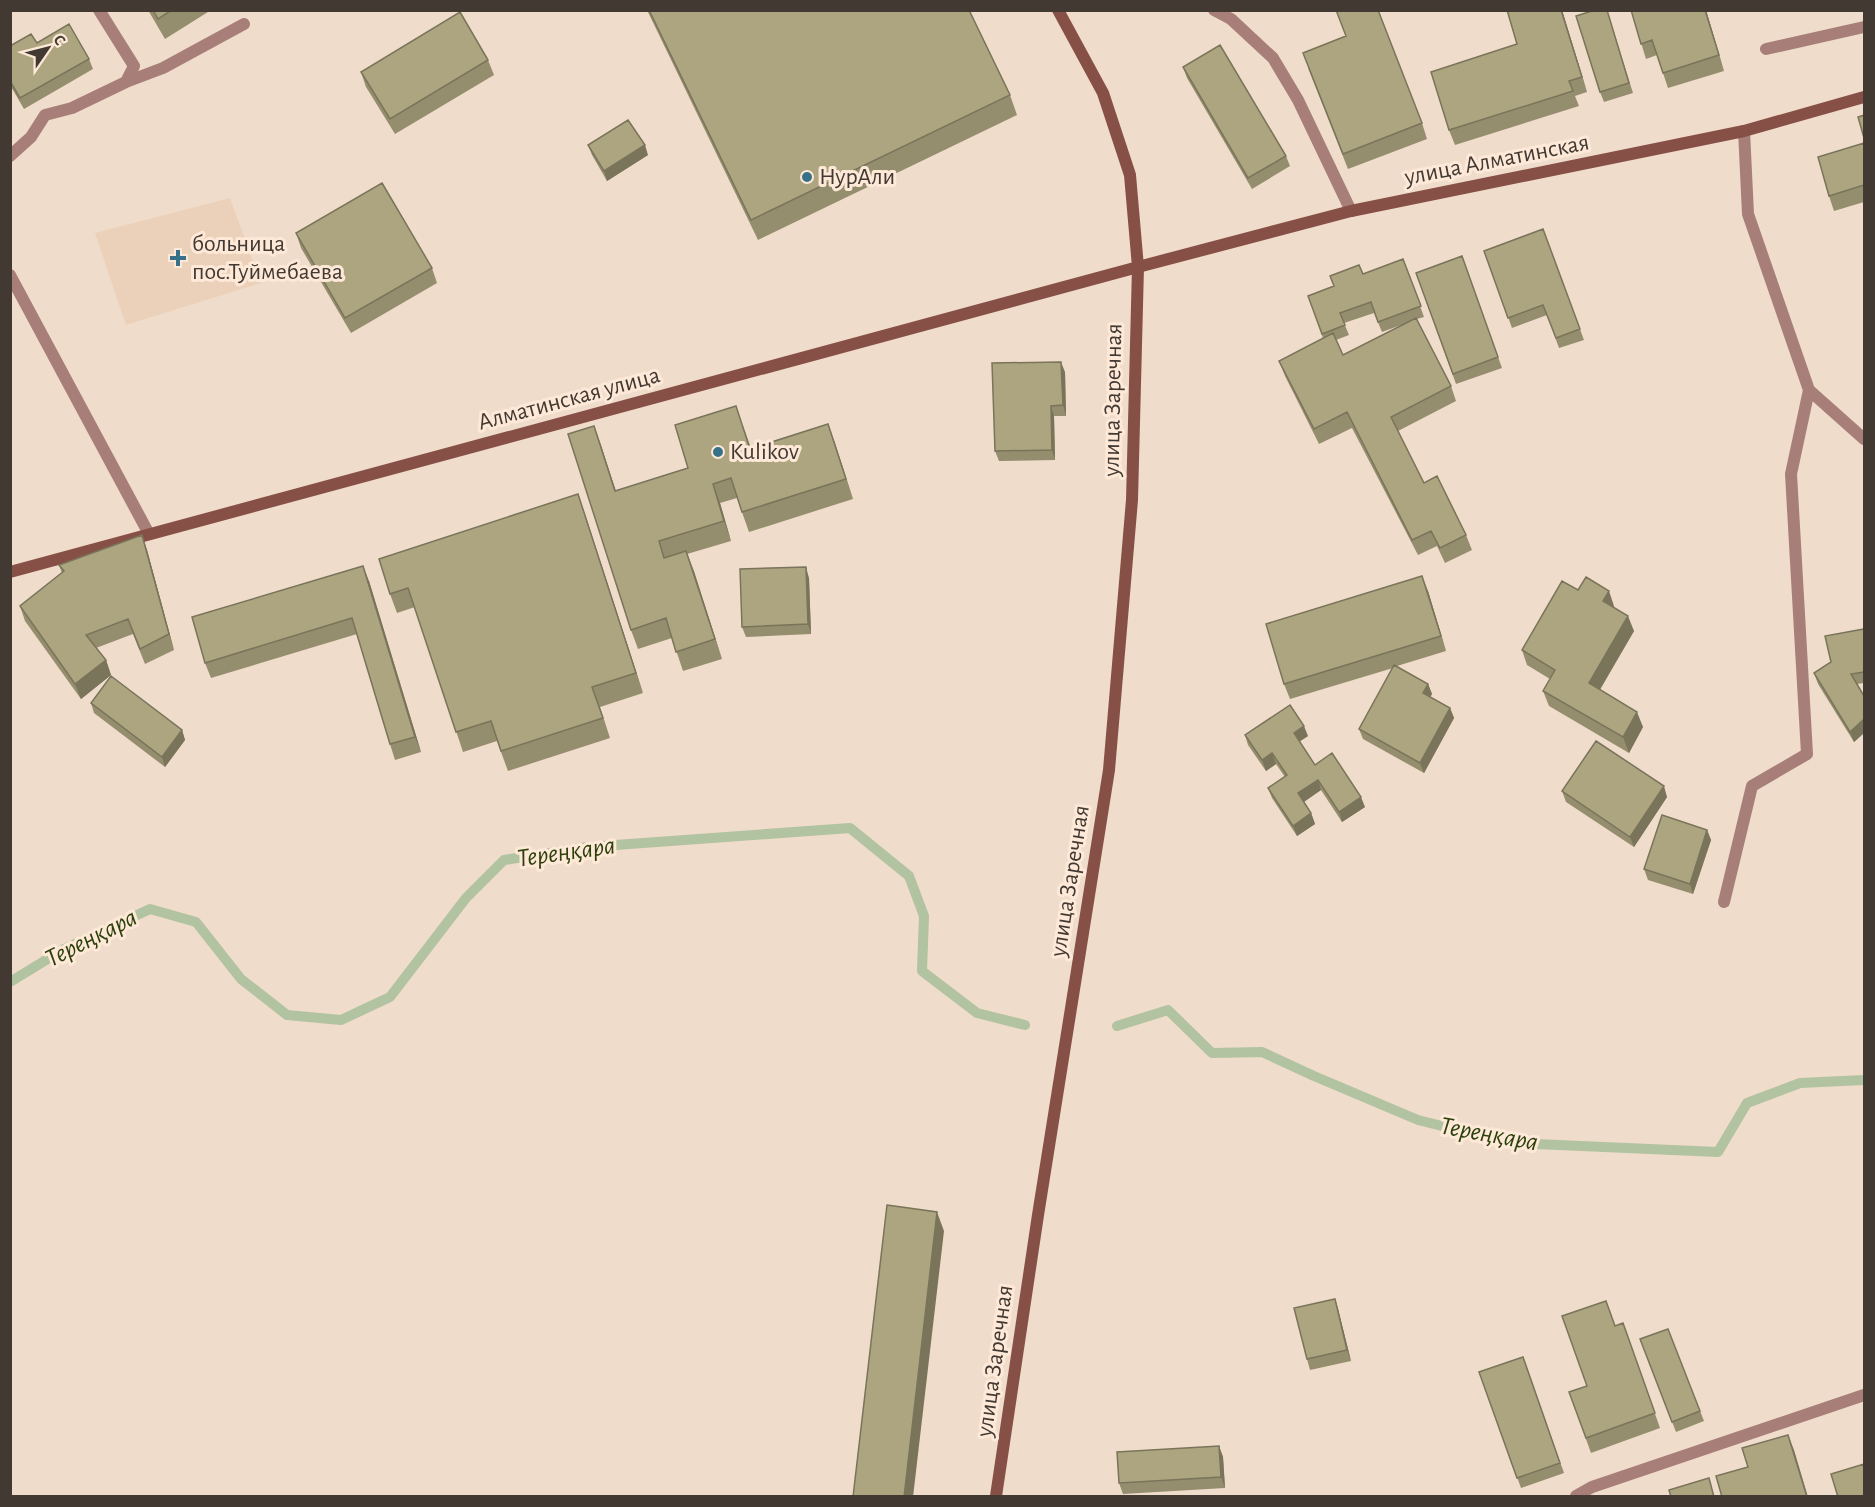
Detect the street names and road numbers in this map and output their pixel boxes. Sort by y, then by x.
street label: улица Алматинская [1402,130,1591,190]
street label: улица Заречная [1100,323,1126,478]
street label: Алматинская улица [475,363,663,435]
street label: улица Заречная [1046,803,1094,960]
street label: улица Заречная [972,1283,1018,1440]

